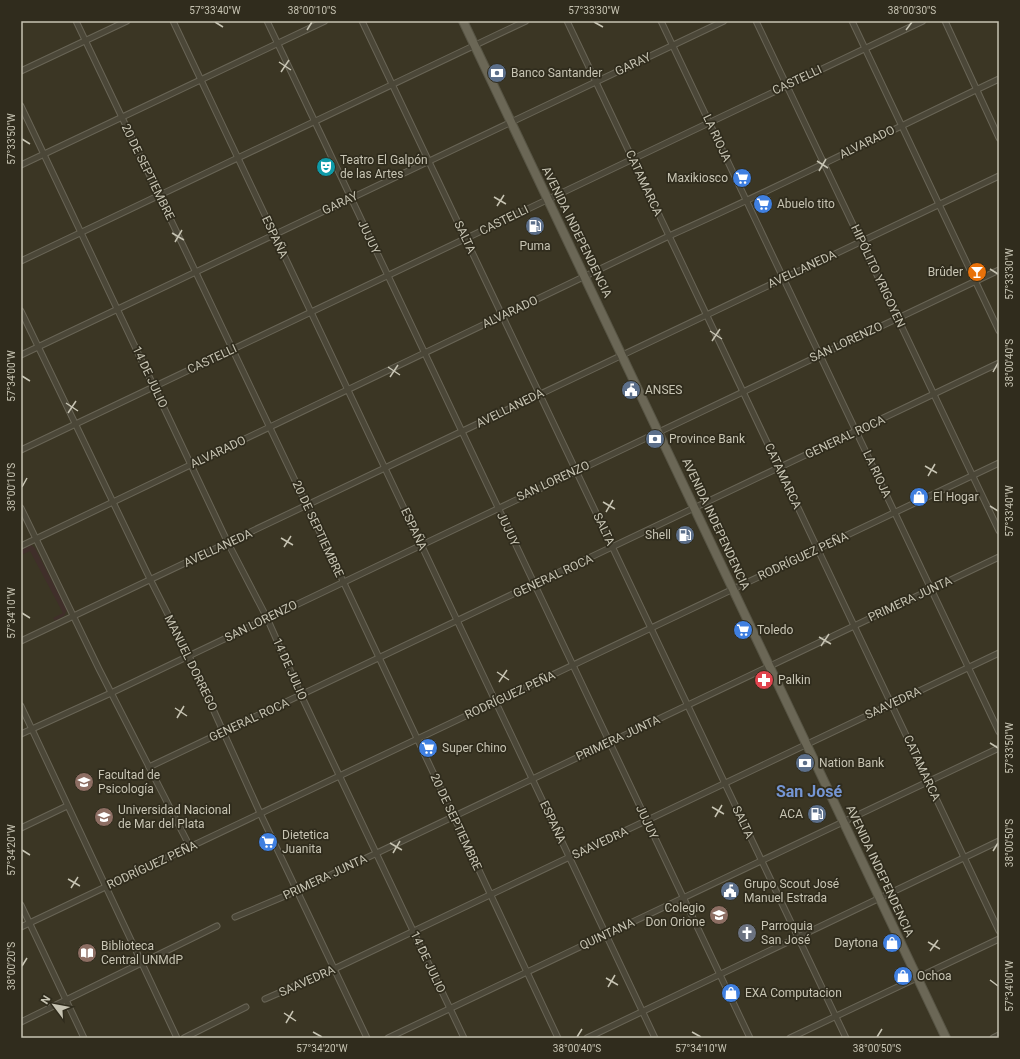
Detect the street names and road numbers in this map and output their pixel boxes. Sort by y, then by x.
street label: GARAY [613,49,654,78]
street label: CASTELLI [770,62,824,98]
street label: LA RIOJA [700,112,734,164]
street label: 20 DE SEPTIEMBRE [119,122,177,222]
street label: ALVARADO [837,123,897,161]
street label: CATAMARCA [623,148,665,218]
street label: AVENIDA INDEPENDENCIA [539,164,615,300]
street label: GARAY [320,188,361,217]
street label: CASTELLI [477,202,531,238]
street label: ESPAÑA [259,213,293,261]
street label: JUJUY [355,218,383,257]
street label: SALTA [451,218,479,256]
street label: HIPÓLITO YRIGOYEN [848,222,909,330]
street label: AVELLANEDA [766,247,838,291]
street label: ALVARADO [480,293,540,331]
street label: SAN LORENZO [807,319,885,365]
street label: CASTELLI [185,341,239,377]
street label: 14 DE JULIO [130,344,170,410]
street label: AVELLANEDA [474,386,546,430]
street label: GENERAL ROCA [803,412,887,462]
street label: ALVARADO [188,433,248,471]
street label: CATAMARCA [762,441,804,511]
street label: LA RIOJA [860,448,894,500]
street label: AVENIDA INDEPENDENCIA [679,456,753,592]
street label: SAN LORENZO [514,458,592,504]
street label: 20 DE SEPTIEMBRE [289,478,347,580]
street label: ESPAÑA [398,505,432,553]
street label: JUJUY [494,510,522,549]
street label: SALTA [590,510,618,548]
street label: AVELLANEDA [182,526,254,570]
street label: RODRÍGUEZ PEÑA [755,527,851,583]
street label: GENERAL ROCA [511,551,595,601]
street label: PRIMERA JUNTA [866,573,954,625]
street label: SAN LORENZO [222,597,300,645]
street label: MANUEL DORREGO [162,613,220,713]
street label: 14 DE JULIO [270,636,310,702]
street label: RODRÍGUEZ PEÑA [462,666,558,722]
street label: SAAVEDRA [863,684,923,722]
street label: GENERAL ROCA [207,695,291,745]
street label: PRIMERA JUNTA [574,712,662,764]
street label: CATAMARCA [901,733,943,803]
street label: 20 DE SEPTIEMBRE [427,771,485,873]
street label: ESPAÑA [537,798,571,846]
street label: JUJUY [633,803,661,842]
street label: SALTA [729,803,757,841]
street label: AVENIDA INDEPENDENCIA [843,803,917,939]
street label: SAAVEDRA [570,824,630,862]
street label: RODRÍGUEZ PEÑA [104,836,200,892]
street label: PRIMERA JUNTA [281,851,369,903]
street label: QUINTANA [577,915,637,953]
street label: 14 DE JULIO [408,929,448,995]
street label: SAAVEDRA [277,962,337,1000]

